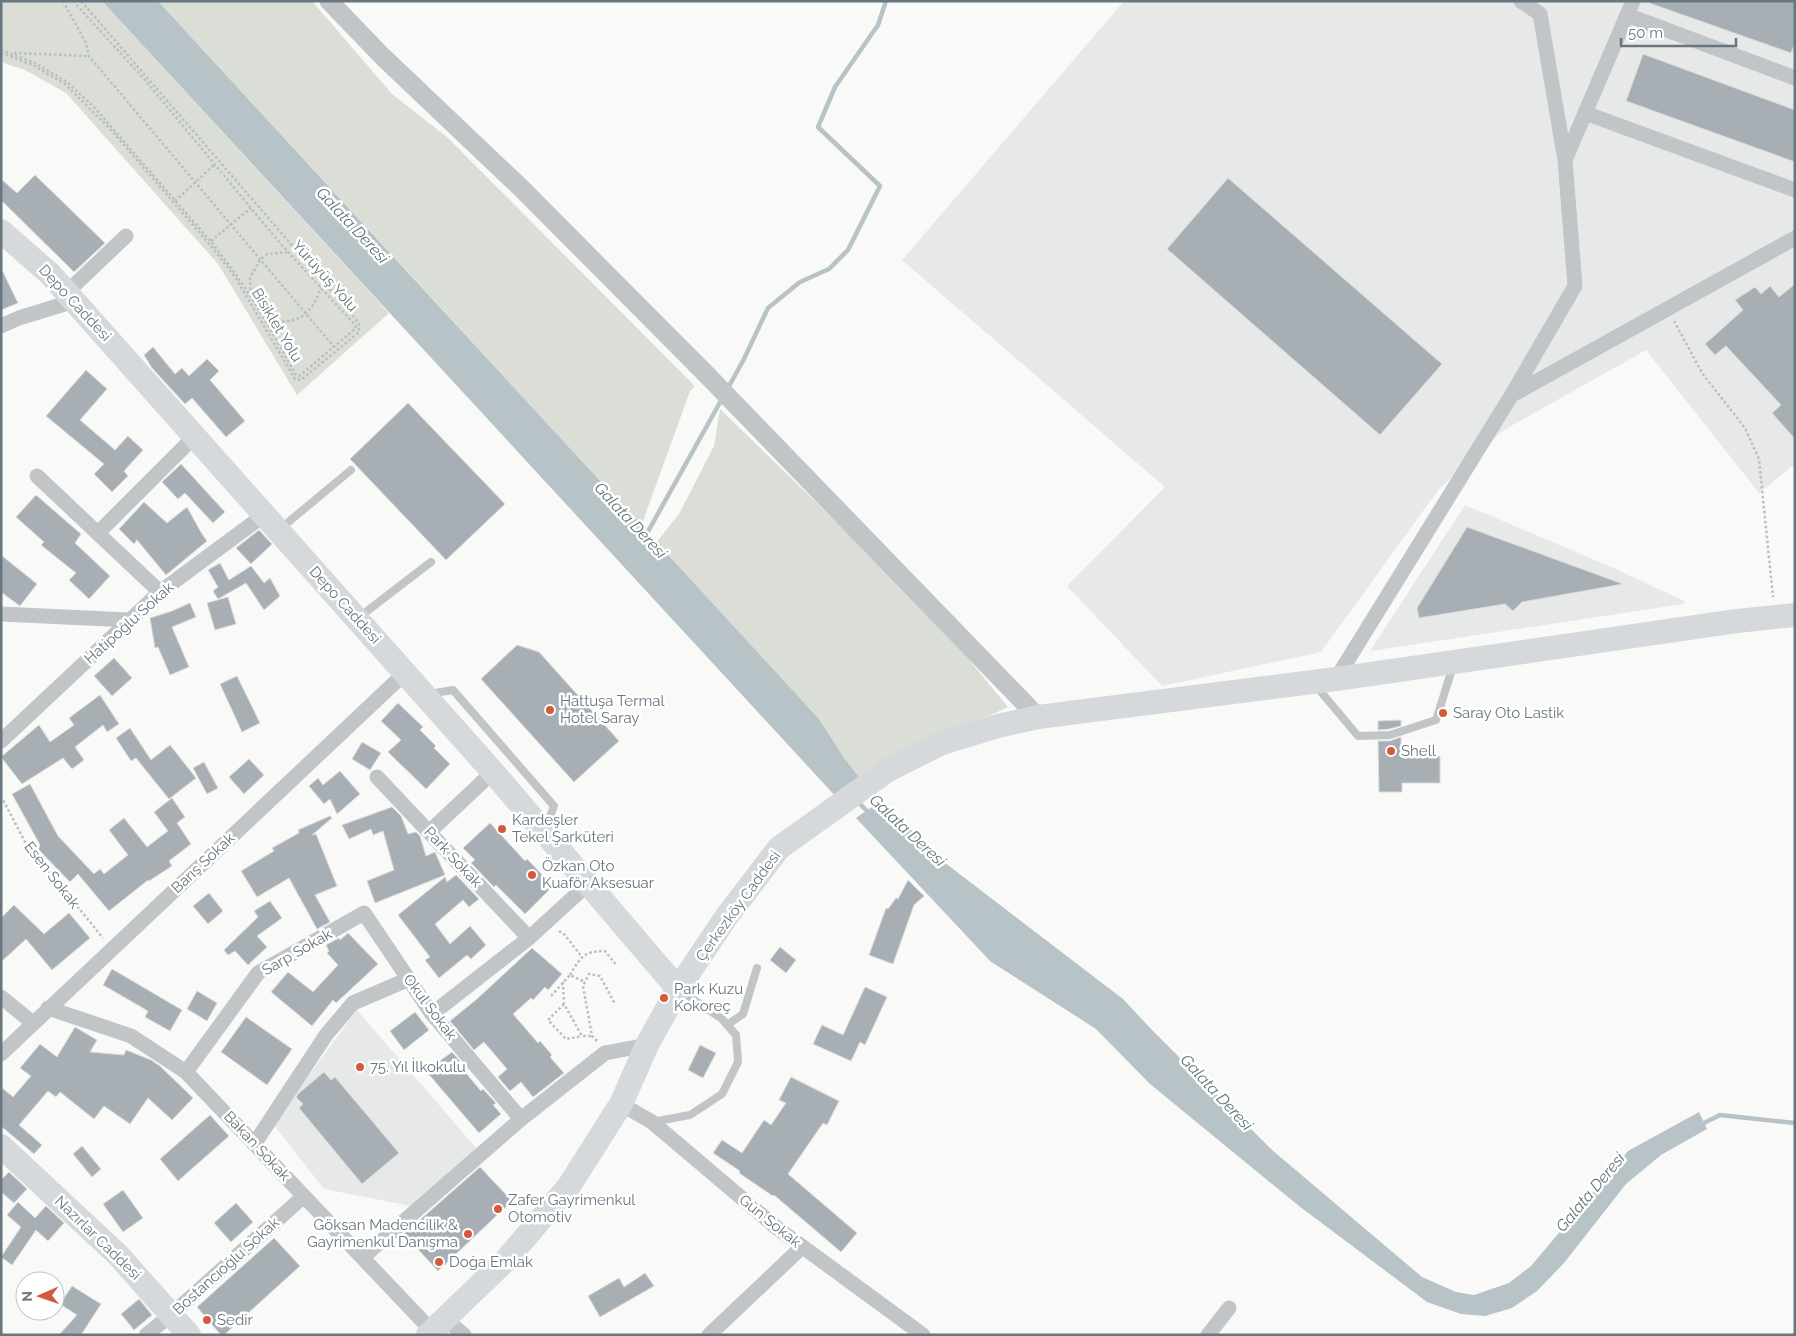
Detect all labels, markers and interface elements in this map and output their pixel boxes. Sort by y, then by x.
scale bar [1621,15,1736,47]
text: 50 m [1628,24,1663,42]
water label: Galata Deresi [313,183,393,268]
street label: Yürüyüş Yolu [288,237,362,315]
street label: Depo Caddesi [35,261,115,345]
street label: Bisiklet Yolu [248,285,306,365]
water label: Galata Deresi [591,478,671,563]
street label: Depo Caddesi [306,563,384,647]
street label: Hatipoğlu Sokak [81,578,177,668]
place label: Hattuşa Termal Hotel Saray [560,692,665,727]
marker: Hattuşa Termal Hotel Saray [544,704,556,716]
place label: Saray Oto Lastik [1453,704,1564,722]
marker: Saray Oto Lastik [1437,707,1449,719]
place label: Shell [1401,742,1437,760]
marker: Shell [1385,745,1397,757]
water label: Galata Deresi [866,790,950,871]
place label: Kardeşler Tekel Şarküteri [512,811,614,846]
street label: Park Sokak [420,823,486,891]
marker: Kardeşler Tekel Şarküteri [496,823,508,835]
street label: Barış Sokak [168,829,238,897]
street label: Esen Sokak [20,838,84,912]
street label: Çerkezköy Caddesi [692,847,784,965]
place label: Özkan Oto Kuaför Aksesuar [542,856,655,892]
marker: Özkan Oto Kuaför Aksesuar [526,869,538,881]
street label: Sarp Sokak [259,925,335,979]
street label: Okul Sokak [399,971,461,1043]
place label: Park Kuzu Kokoreç [674,980,743,1015]
marker: Park Kuzu Kokoreç [658,992,670,1004]
water label: Galata Deresi [1177,1050,1257,1135]
place label: 75. Yıl İlkokulu [370,1057,466,1076]
marker: 75. Yıl İlkokulu [354,1061,366,1073]
street label: Bakan Sokak [220,1107,294,1185]
water label: Galata Deresi [1552,1149,1629,1236]
place label: Zafer Gayrimenkul Otomotiv [508,1191,636,1226]
street label: Gün Sokak [735,1191,805,1251]
street label: Nazırlar Caddesi [51,1192,145,1284]
marker: Zafer Gayrimenkul Otomotiv [492,1203,504,1215]
street label: Bostancıoğlu Sokak [169,1214,283,1318]
place label: Göksan Madencilik & Gayrimenkul Danışma [307,1216,458,1251]
marker: Göksan Madencilik & Gayrimenkul Danışma [462,1228,474,1240]
place label: Doğa Emlak [449,1253,533,1271]
marker: Doğa Emlak [433,1256,445,1268]
north arrow [15,1271,65,1321]
text: N [19,1291,35,1302]
place label: Sedir [217,1311,254,1329]
marker: Sedir [201,1314,213,1326]

